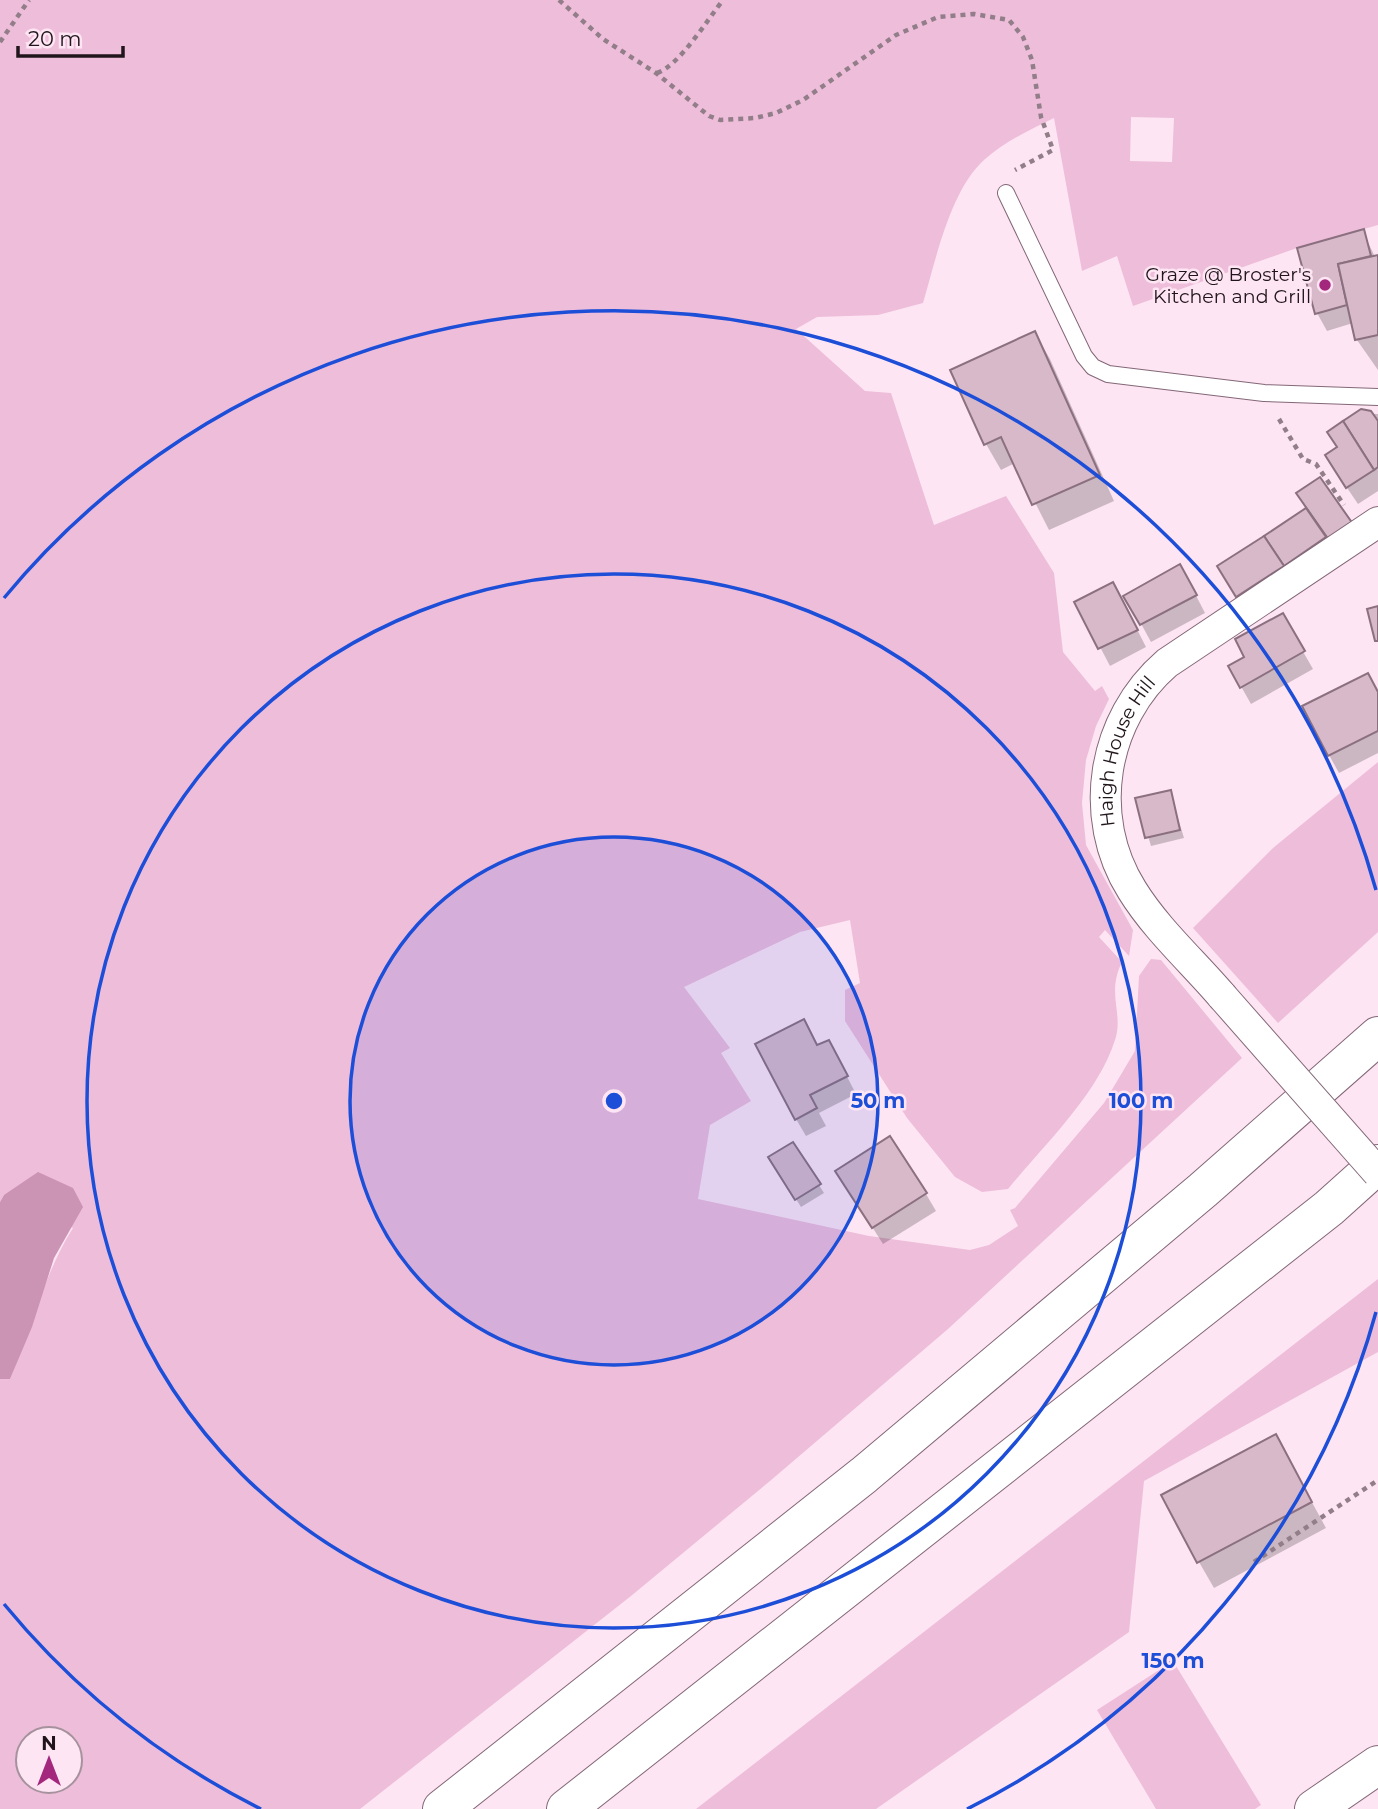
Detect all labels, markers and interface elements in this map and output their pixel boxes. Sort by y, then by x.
scale bar [18,14,122,58]
text: 20 m [28,26,82,51]
place label: Graze @ Broster's Kitchen and Grill [1145,263,1311,308]
marker: Graze @ Broster's Kitchen and Grill [1317,277,1333,293]
street label: Haigh House Hill [1095,671,1160,828]
text: 50 m [851,1088,905,1113]
text: 100 m [1109,1088,1173,1113]
centre of rings [602,1089,626,1113]
text: 150 m [1142,1648,1204,1673]
north arrow [14,1725,84,1795]
text: N [41,1732,57,1755]

